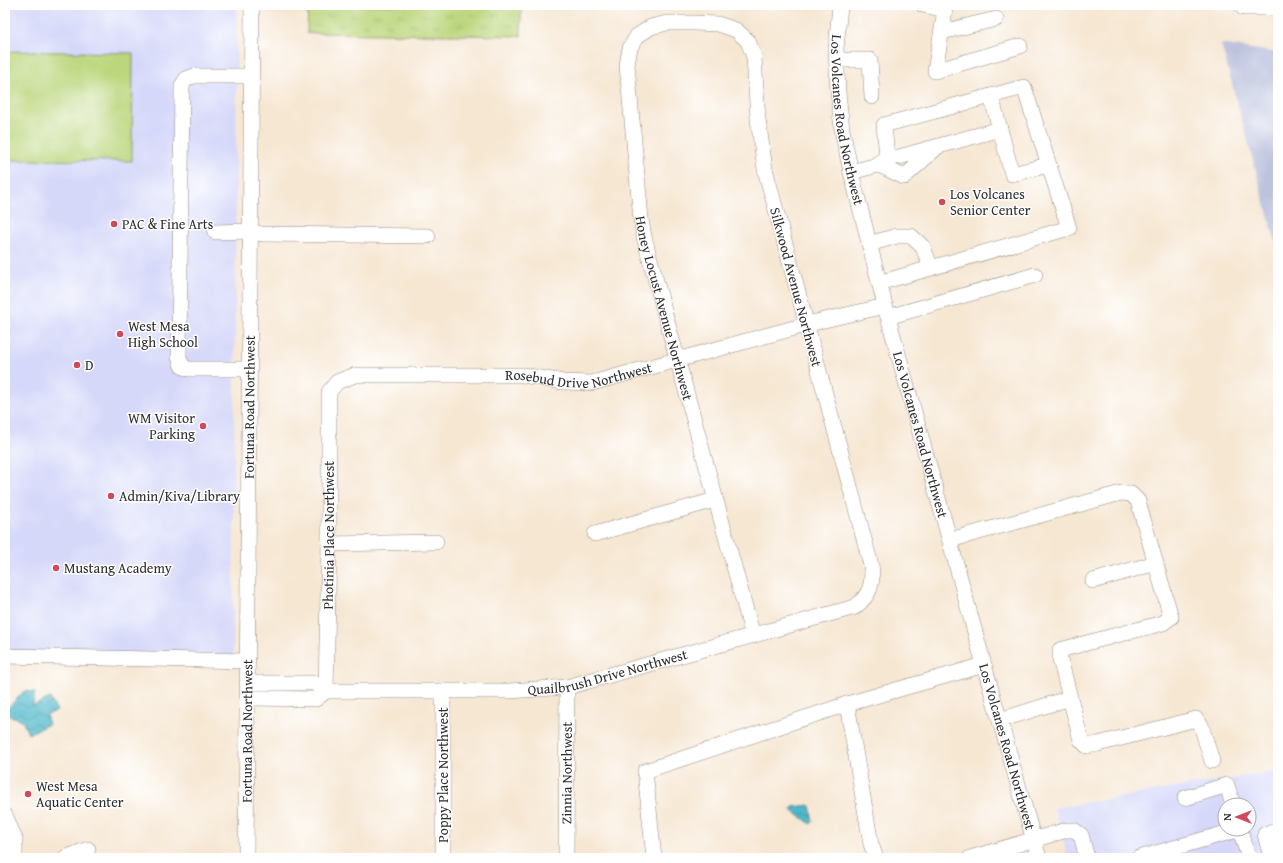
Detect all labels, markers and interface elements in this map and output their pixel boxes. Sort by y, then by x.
street label: Los Volcanes Road Northwest [826,34,869,207]
place label: Los Volcanes Senior Center [950,184,1031,220]
marker: Los Volcanes Senior Center [937,197,947,207]
street label: Silkwood Avenue Northwest [765,205,827,369]
place label: PAC & Fine Arts [122,214,213,234]
street label: Honey Locust Avenue Northwest [631,214,698,403]
marker: PAC & Fine Arts [109,219,119,229]
place label: West Mesa High School [128,316,198,352]
marker: West Mesa High School [115,329,125,339]
street label: Fortuna Road Northwest [239,335,260,479]
street label: Los Volcanes Road Northwest [888,349,953,520]
place label: D [85,355,94,375]
street label: Rosebud Drive Northwest [505,357,654,393]
marker: D [72,360,82,370]
place label: WM Visitor Parking [128,408,195,444]
marker: WM Visitor Parking [198,421,208,431]
street label: Photinia Place Northwest [318,461,339,610]
place label: Admin/Kiva/Library [119,486,240,506]
marker: Admin/Kiva/Library [106,491,116,501]
place label: Mustang Academy [64,558,172,578]
marker: Mustang Academy [51,563,61,573]
street label: Quailbrush Drive Northwest [527,644,690,700]
street label: Fortuna Road Northwest [236,659,257,803]
street label: Los Volcanes Road Northwest [974,661,1041,832]
street label: Poppy Place Northwest [433,707,453,843]
street label: Zinnia Northwest [556,722,577,824]
place label: West Mesa Aquatic Center [36,776,124,812]
marker: West Mesa Aquatic Center [23,789,33,799]
north arrow [1217,797,1257,837]
text: N [1219,813,1235,821]

